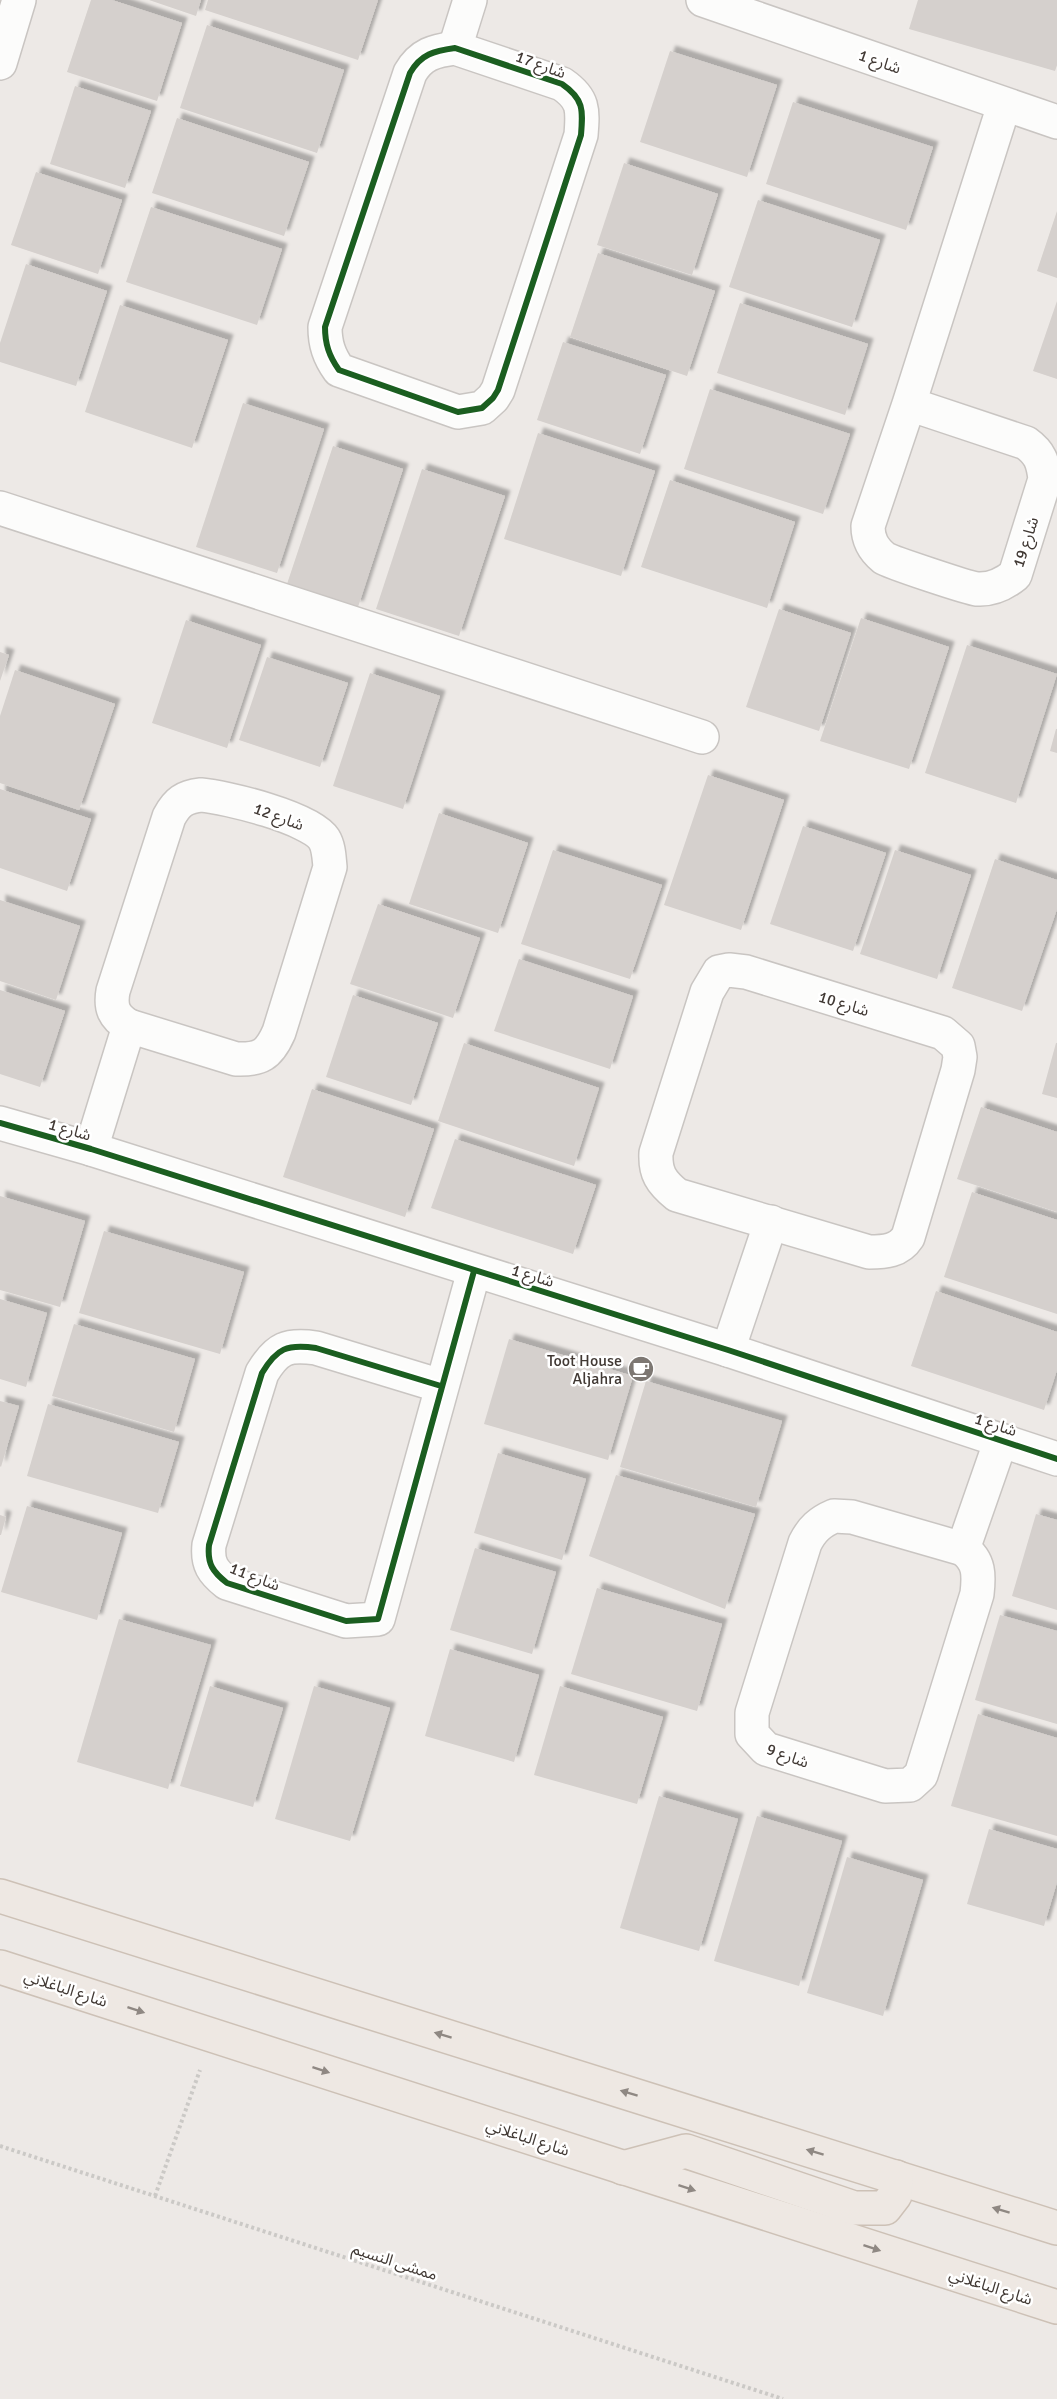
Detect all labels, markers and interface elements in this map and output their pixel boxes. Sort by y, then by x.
street label: شارع 1 [855,45,903,80]
street label: شارع 17 [512,47,569,85]
street label: شارع 19 [1008,514,1045,571]
street label: شارع 12 [250,799,307,837]
street label: شارع 10 [815,987,871,1023]
street label: شارع 1 [46,1114,93,1147]
street label: شارع 1 [508,1260,556,1294]
place label: Toot House Aljahra [547,1351,622,1389]
cafe icon: Toot House Aljahra [626,1354,656,1384]
street label: شارع 1 [971,1409,1019,1443]
street label: شارع 11 [226,1558,282,1597]
street label: شارع 9 [763,1739,811,1775]
street label: شارع الباغلاني [21,1966,110,2014]
one-way arrow [127,2006,145,2016]
one-way arrow [434,2030,452,2039]
one-way arrow [312,2066,330,2075]
one-way arrow [620,2088,638,2097]
street label: شارع الباغلاني [483,2115,572,2163]
one-way arrow [806,2147,824,2156]
one-way arrow [678,2184,696,2193]
one-way arrow [992,2205,1010,2214]
street label: ممشى النسيم [349,2239,440,2287]
one-way arrow [863,2244,881,2253]
street label: شارع الباغلاني [946,2264,1035,2312]

